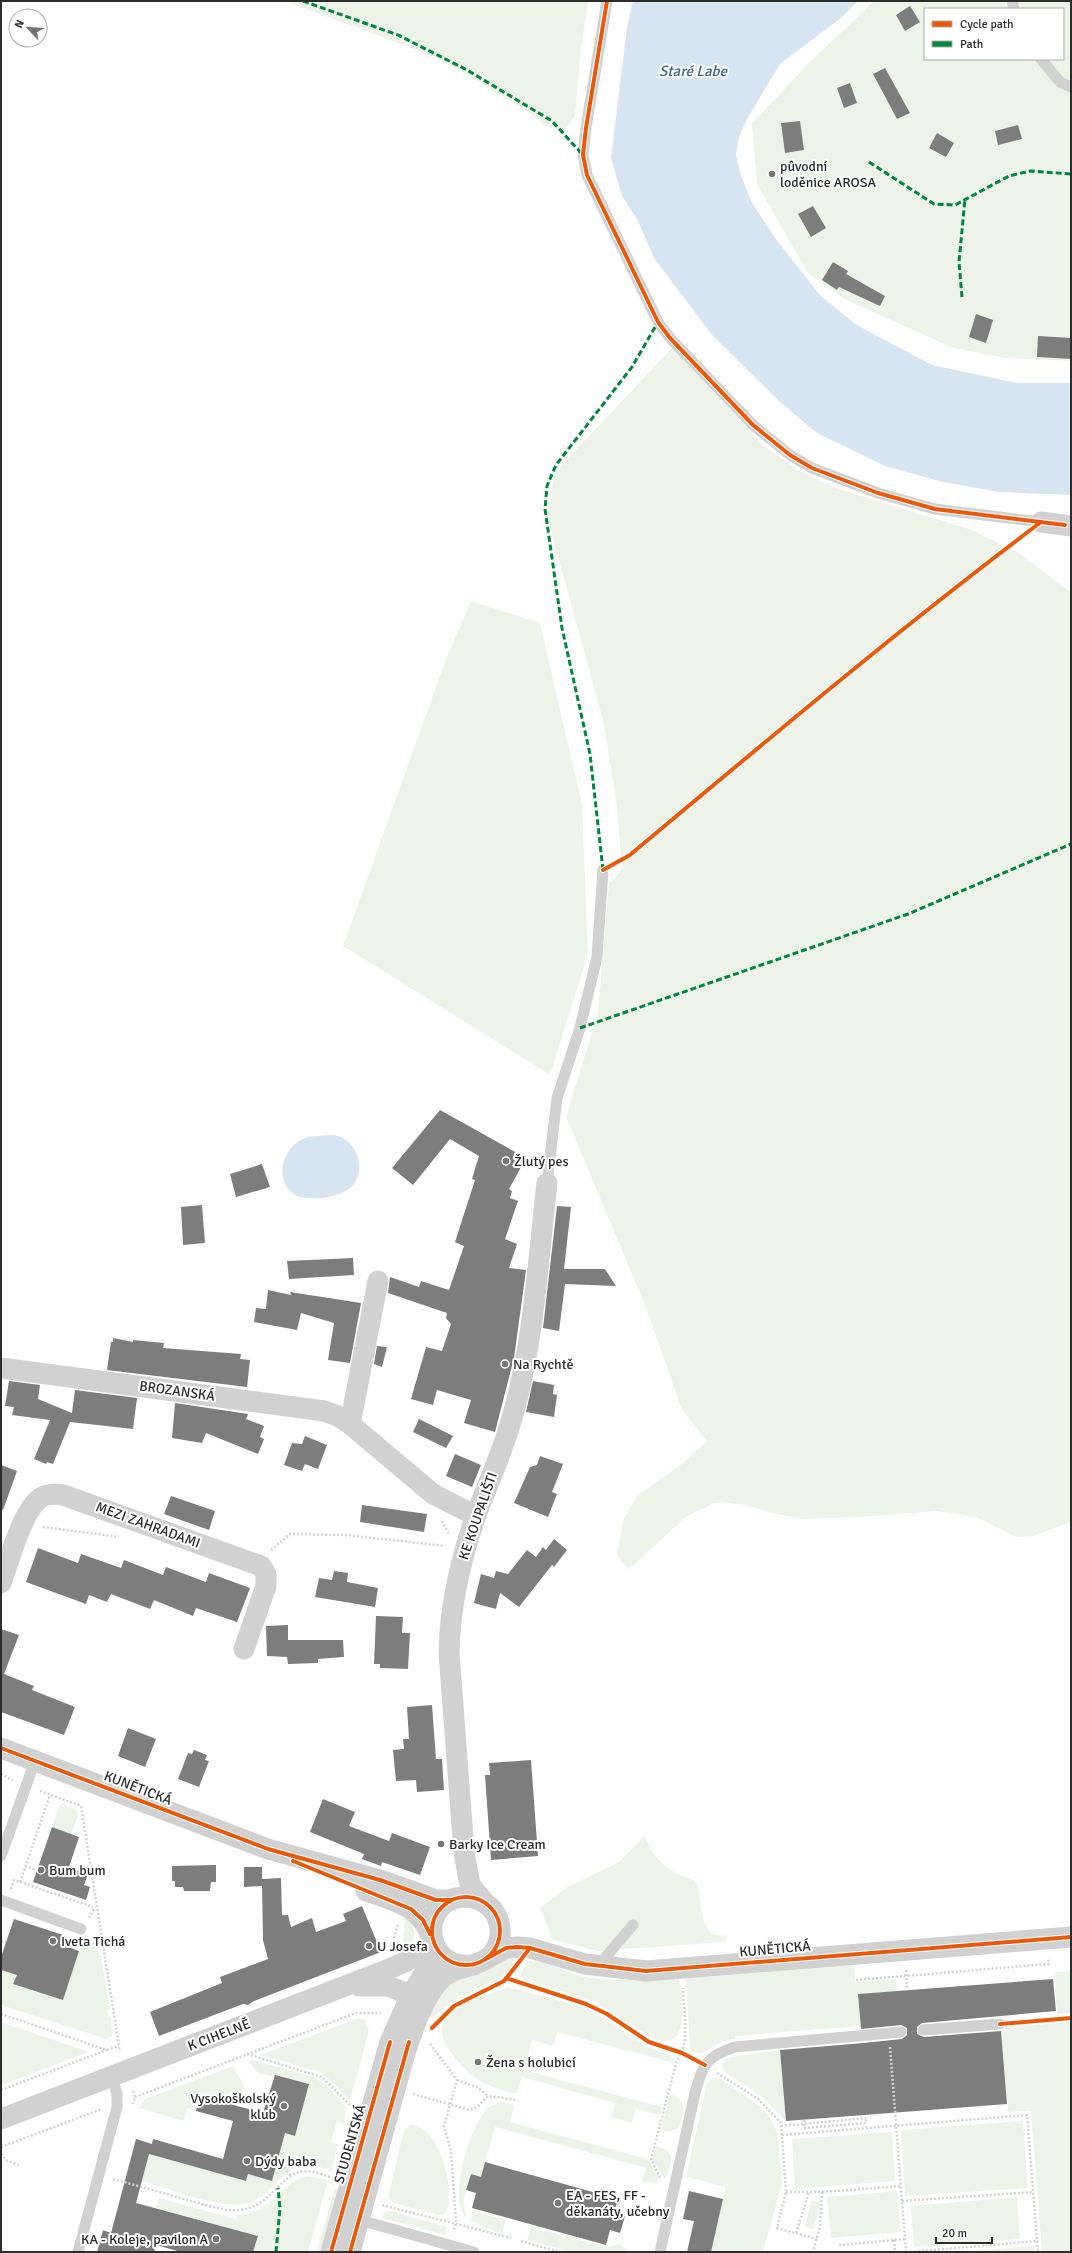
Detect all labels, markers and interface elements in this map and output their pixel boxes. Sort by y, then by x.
north arrow [8,8,48,48]
legend [924,8,1064,60]
text: Cycle path [960,17,1013,32]
text: N [12,18,27,30]
text: Path [960,37,983,52]
water label: Staré Labe [659,62,728,80]
place label: původní loděnice AROSA [780,158,876,191]
marker: původní loděnice AROSA [767,169,777,179]
place label: Žlutý pes [514,1153,569,1170]
marker: Žlutý pes [501,1156,511,1166]
place label: Na Rychtě [513,1356,573,1373]
marker: Na Rychtě [500,1359,510,1369]
street label: BROZANSKÁ [138,1377,216,1405]
street label: KE KOUPALIŠTI [455,1470,501,1562]
street label: MEZI ZAHRADAMI [93,1498,203,1552]
street label: KUNĚTICKÁ [102,1767,175,1809]
place label: Barky Ice Cream [449,1836,546,1853]
marker: Barky Ice Cream [436,1839,446,1849]
place label: Bum bum [49,1862,106,1879]
marker: Bum bum [36,1865,46,1875]
place label: Iveta Tichá [61,1933,125,1950]
marker: Iveta Tichá [48,1936,58,1946]
street label: KUNĚTICKÁ [739,1937,812,1961]
place label: U Josefa [377,1938,428,1955]
marker: U Josefa [364,1941,374,1951]
street label: K CIHELNĚ [185,2015,253,2055]
place label: Žena s holubicí [486,2054,576,2071]
marker: Žena s holubicí [473,2057,483,2067]
place label: Vysokoškolský klub [190,2090,276,2123]
marker: Vysokoškolský klub [279,2101,289,2111]
street label: STUDENTSKÁ [331,2102,370,2186]
place label: Dýdy baba [255,2153,317,2170]
marker: Dýdy baba [242,2156,252,2166]
place label: EA - FES, FF - děkanáty, učebny [566,2187,670,2220]
marker: EA - FES, FF - děkanáty, učebny [553,2198,563,2208]
scale bar [936,2219,992,2245]
text: 20 m [942,2226,967,2241]
place label: KA - Koleje, pavilon A [81,2231,208,2248]
marker: KA - Koleje, pavilon A [211,2234,221,2244]

